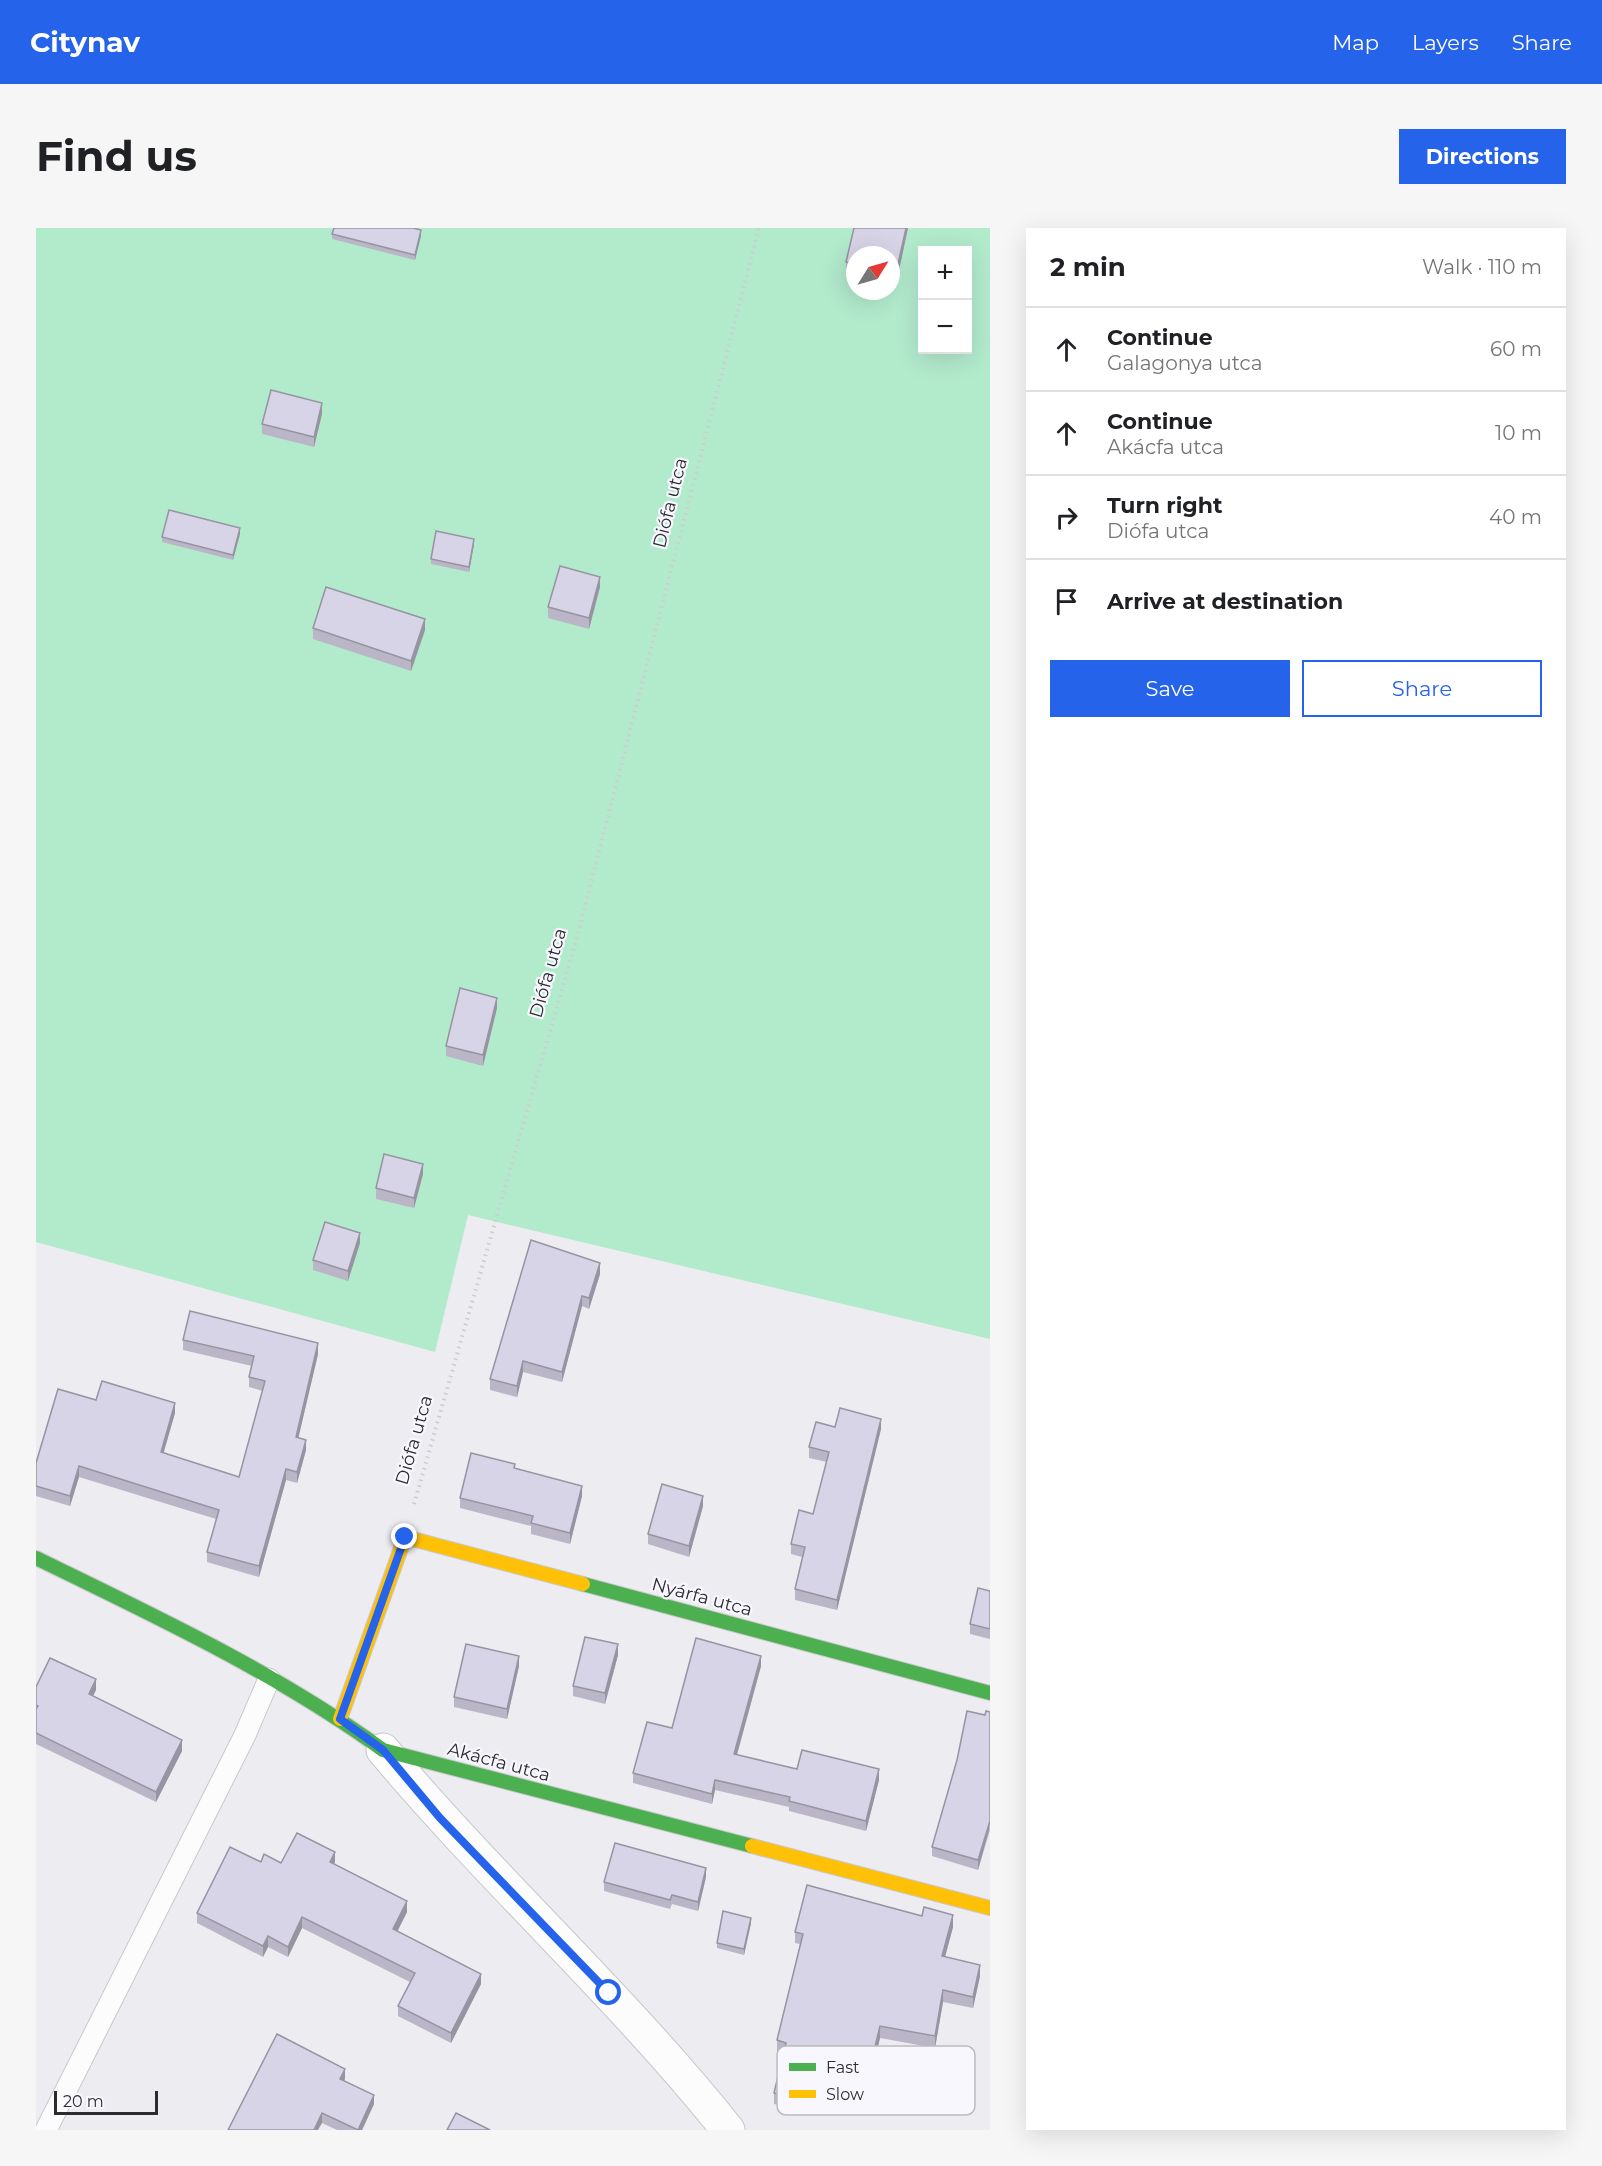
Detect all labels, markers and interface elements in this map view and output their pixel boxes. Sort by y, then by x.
text: Citynav [30,25,140,59]
text: Map [1332,30,1379,55]
text: Layers [1412,30,1479,55]
text: Share [1512,30,1572,55]
button: Directions [1399,129,1566,184]
text: Find us [36,130,197,182]
north arrow [846,246,900,300]
map controls [918,246,972,354]
button: + [918,246,972,300]
text: 2 min [1050,251,1126,283]
text: Walk · 110 m [1422,255,1542,279]
button: − [918,300,972,354]
text: Continue [1107,324,1213,351]
icon: ahead [1050,333,1083,366]
text: 60 m [1490,337,1542,361]
text: Galagonya utca [1107,351,1263,375]
text: Continue [1107,408,1213,435]
icon: ahead [1050,417,1083,450]
text: 10 m [1495,421,1542,445]
text: Akácfa utca [1107,435,1224,459]
street label: Diófa utca [648,456,692,550]
text: Turn right [1107,492,1222,519]
icon: right [1050,501,1083,534]
text: 40 m [1489,505,1542,529]
text: Diófa utca [1107,519,1209,543]
icon: arrive [1050,585,1083,618]
text: Arrive at destination [1107,588,1343,615]
button: Save [1050,660,1290,717]
button: Share [1302,660,1542,717]
street label: Diófa utca [525,926,571,1020]
street label: Diófa utca [391,1393,437,1487]
route end [391,1523,417,1549]
street label: Nyárfa utca [649,1573,755,1621]
street label: Akácfa utca [445,1738,553,1786]
route start [595,1979,621,2005]
legend [777,2046,975,2115]
text: Fast [826,2058,860,2077]
text: Slow [826,2085,864,2104]
scale bar [54,2088,158,2116]
text: 20 m [63,2092,104,2111]

